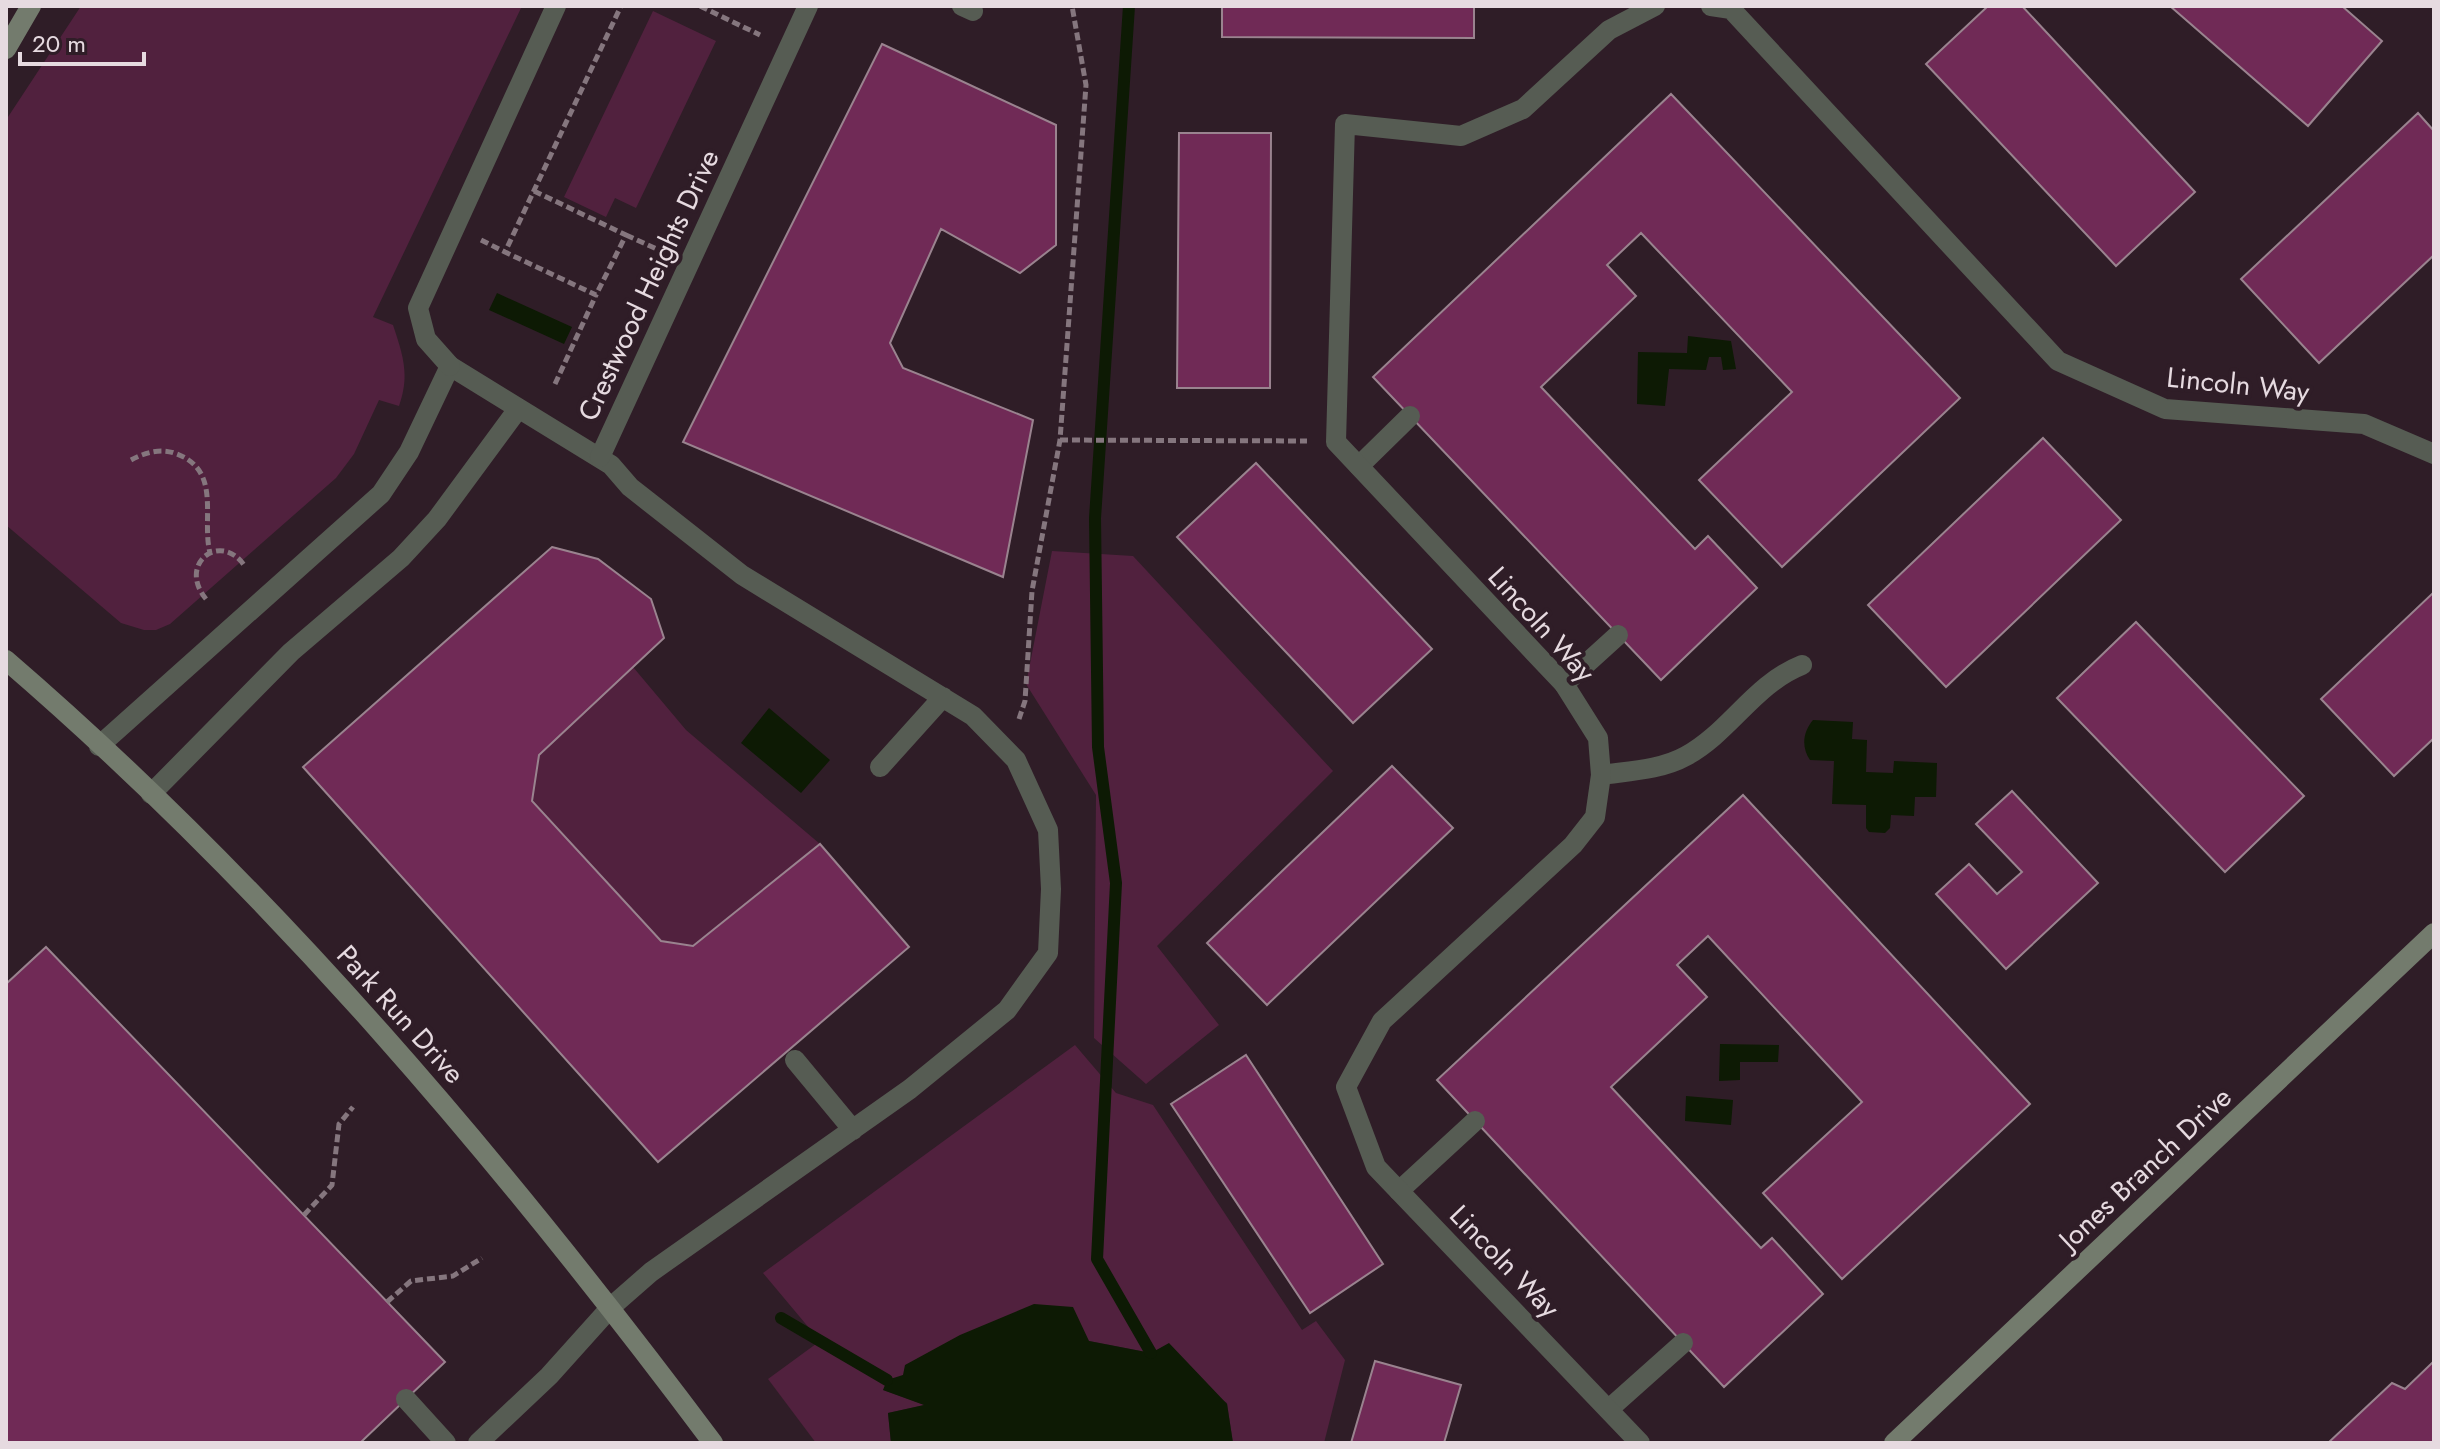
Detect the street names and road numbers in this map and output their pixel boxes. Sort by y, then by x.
street label: Crestwood Heights Drive [567,143,729,428]
street label: Lincoln Way [2165,357,2312,412]
street label: Lincoln Way [1478,557,1605,692]
street label: Park Run Drive [327,936,474,1093]
street label: Jones Branch Drive [2047,1077,2241,1262]
street label: Lincoln Way [1440,1196,1570,1328]

